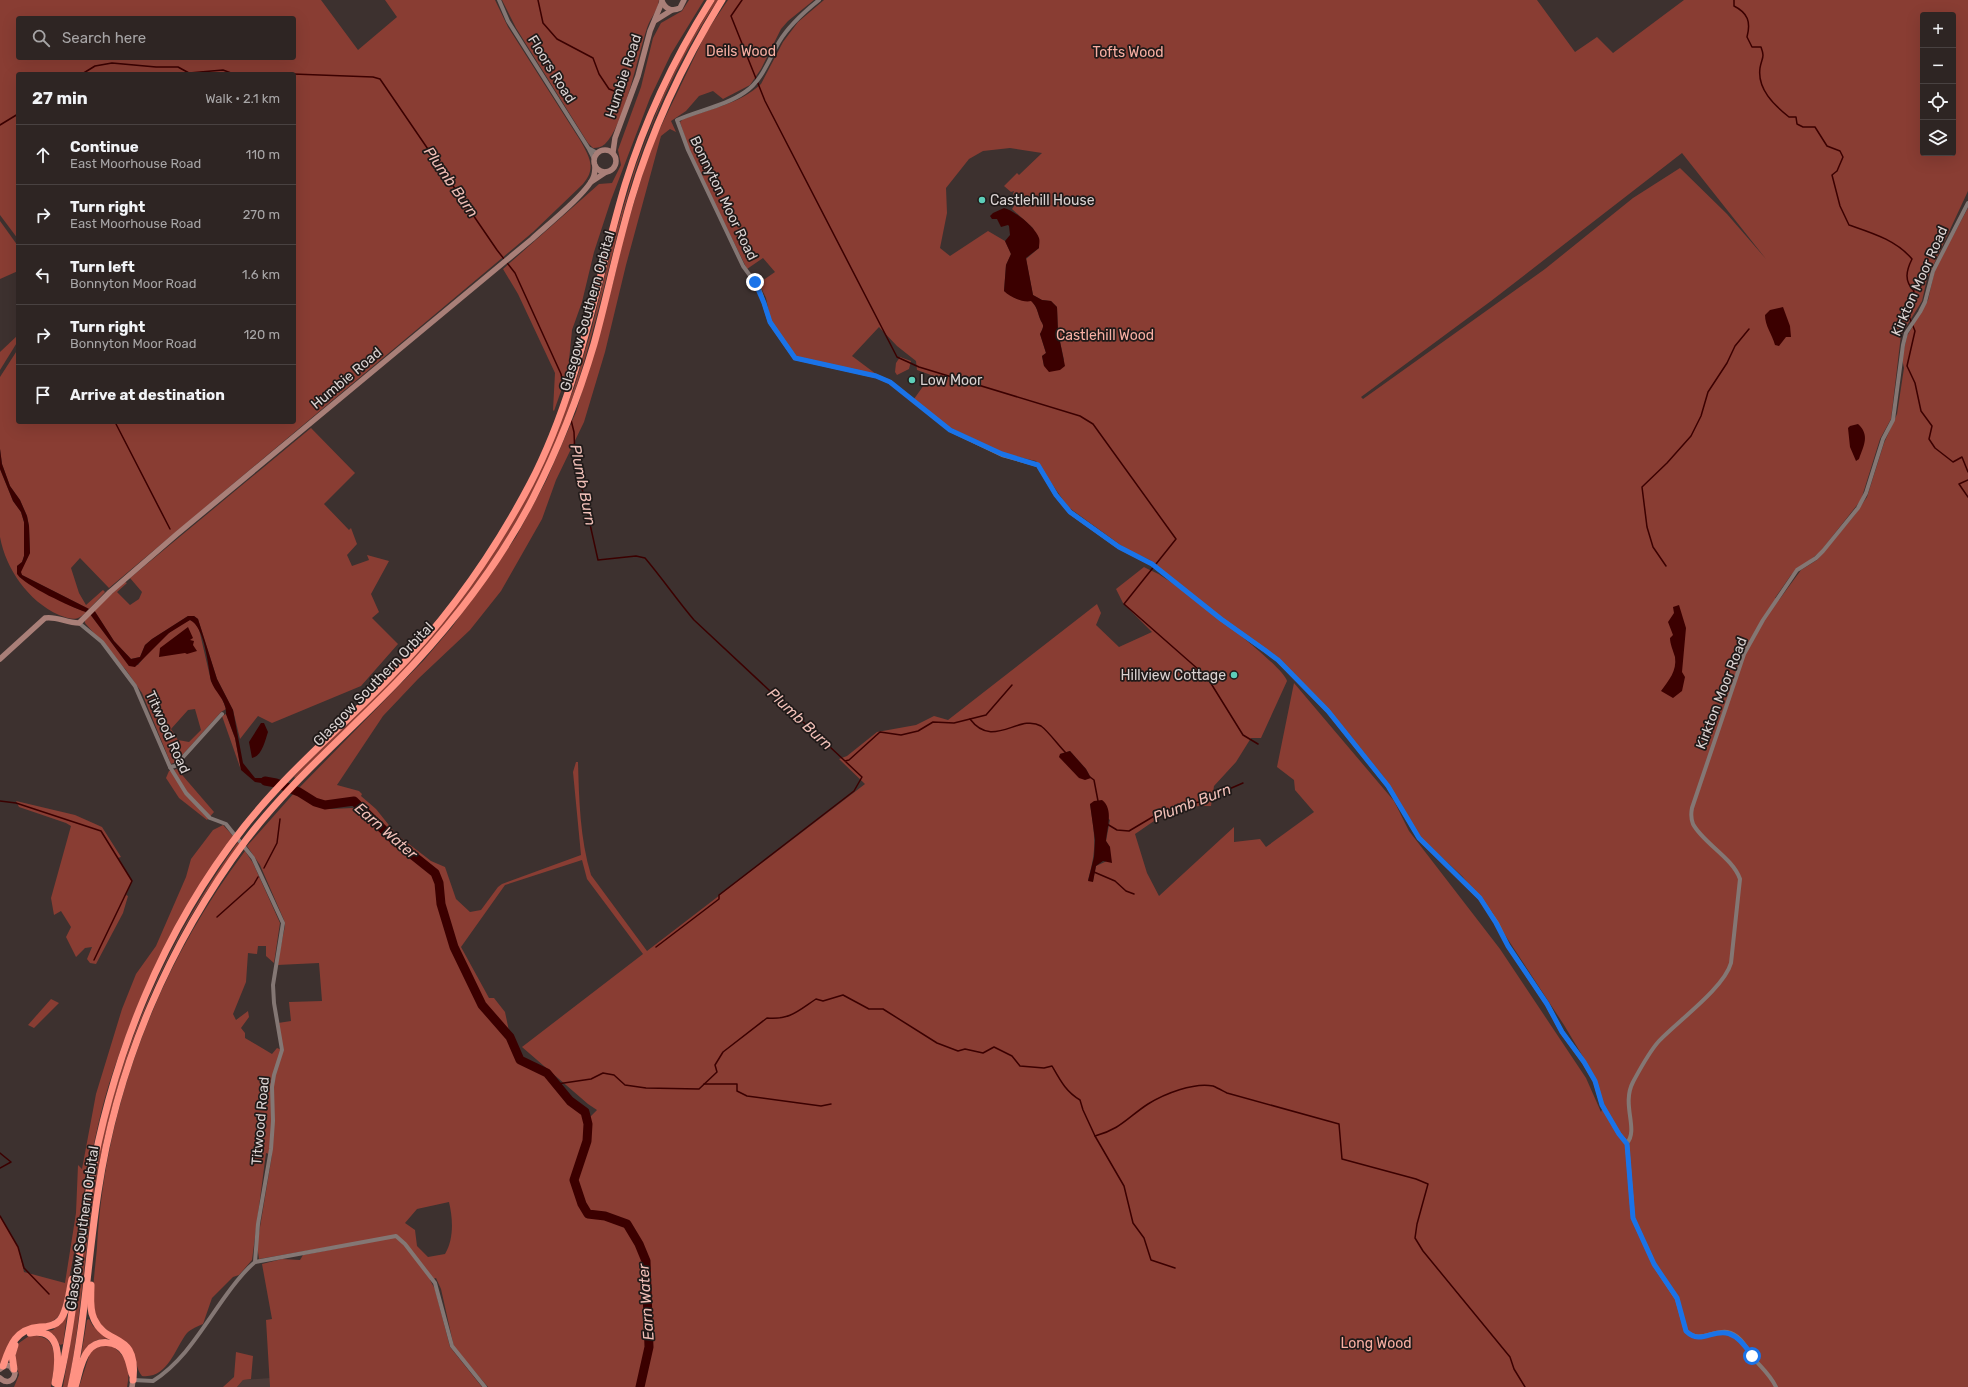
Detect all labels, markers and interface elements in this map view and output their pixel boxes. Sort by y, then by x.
map controls [1920,12,1956,156]
button: + [1920,12,1956,48]
search box [16,16,296,60]
icon: search [30,27,52,49]
text: Search here [62,29,146,47]
street label: Floors Road [524,32,579,106]
street label: Humbie Road [602,32,645,120]
park label: Deils Wood [706,43,776,60]
park label: Tofts Wood [1092,44,1164,61]
button: − [1920,48,1956,84]
button: locate [1920,84,1956,120]
text: 27 min [32,88,88,108]
text: Walk · 2.1 km [205,91,280,106]
button: layers [1920,120,1956,156]
street label: Bonnyton Moor Road [686,133,761,263]
text: Continue [70,138,139,156]
water label: Plumb Burn [420,143,482,221]
icon: ahead [32,144,54,166]
text: 110 m [246,147,280,162]
text: East Moorhouse Road [70,156,201,171]
place label: Castlehill House [990,192,1095,209]
marker: Castlehill House [977,195,987,205]
text: Turn right [70,198,145,216]
icon: right [32,204,54,226]
text: 270 m [243,207,280,222]
text: East Moorhouse Road [70,216,201,231]
street label: Kirkton Moor Road [1888,224,1951,339]
street label: Glasgow Southern Orbital [556,229,618,393]
text: Turn left [70,258,135,276]
icon: left [32,264,54,286]
text: 1.6 km [242,267,280,282]
route end [746,273,764,291]
text: Bonnyton Moor Road [70,276,196,291]
text: Turn right [70,318,145,336]
icon: right [32,324,54,346]
text: 120 m [244,327,280,342]
park label: Castlehill Wood [1056,327,1154,344]
text: Bonnyton Moor Road [70,336,196,351]
street label: Humbie Road [308,344,385,413]
place label: Low Moor [920,372,983,389]
marker: Low Moor [907,375,917,385]
icon: arrive [32,384,54,406]
text: Arrive at destination [70,386,225,404]
water label: Plumb Burn [566,443,600,527]
street label: Glasgow Southern Orbital [310,619,437,750]
street label: Kirkton Moor Road [1692,635,1751,752]
place label: Hillview Cottage [1121,667,1226,684]
marker: Hillview Cottage [1229,670,1239,680]
water label: Plumb Burn [764,684,836,754]
street label: Titwood Road [142,688,193,776]
water label: Plumb Burn [1150,780,1234,826]
water label: Earn Water [351,799,422,864]
street label: Titwood Road [248,1076,273,1166]
street label: Glasgow Southern Orbital [63,1145,102,1311]
water label: Earn Water [634,1262,658,1341]
park label: Long Wood [1340,1335,1412,1352]
route start [1743,1347,1761,1365]

